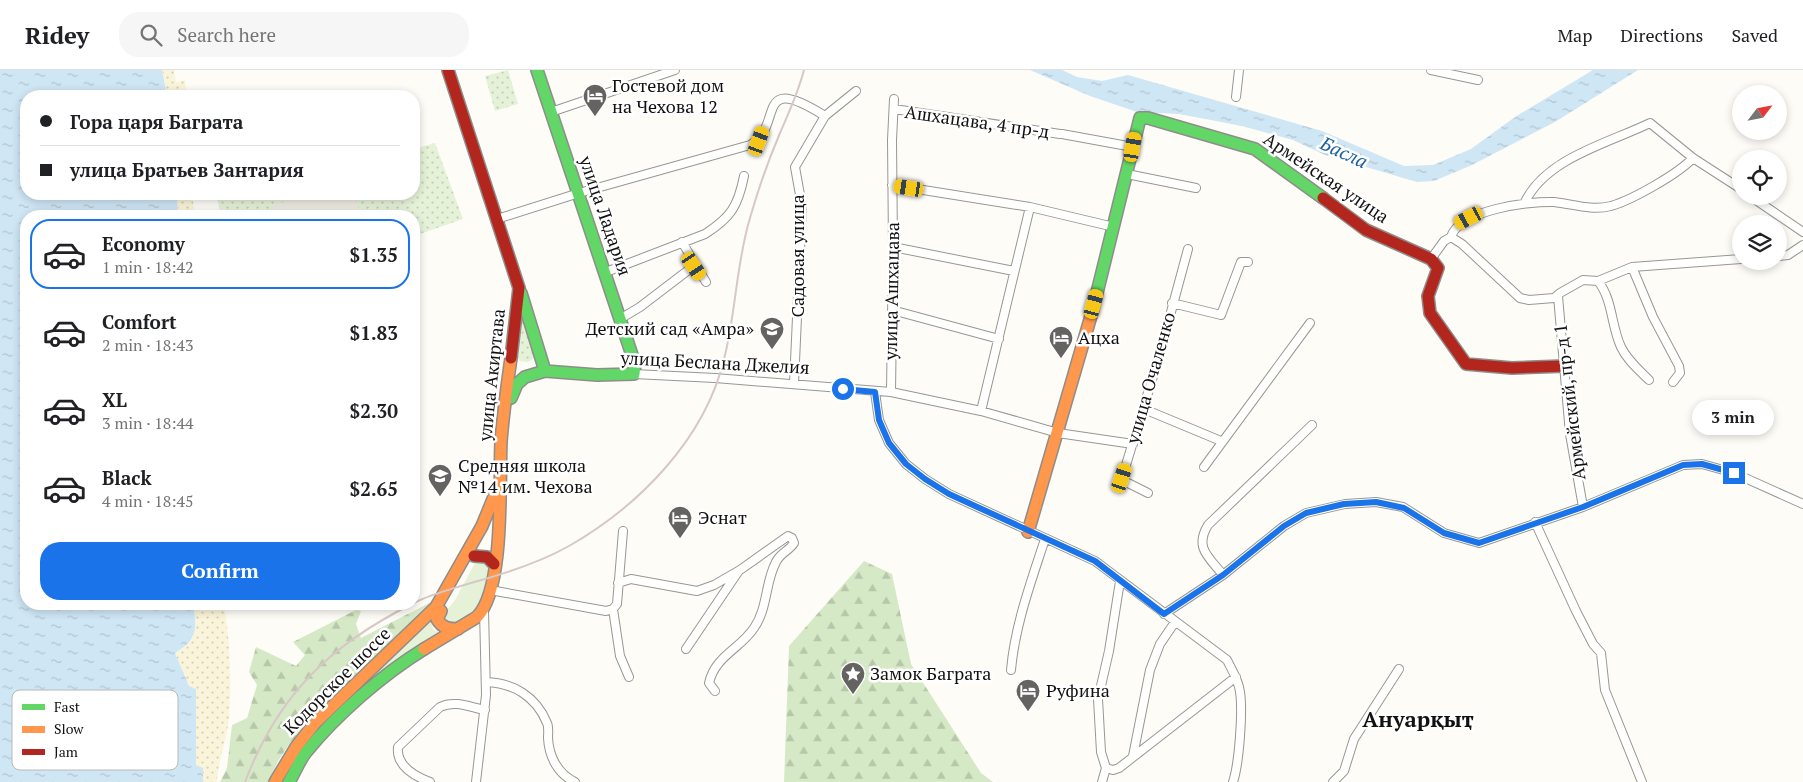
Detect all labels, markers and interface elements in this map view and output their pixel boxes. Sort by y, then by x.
search box [119,12,469,57]
text: Ridey [25,19,89,51]
icon: search [137,21,165,49]
text: Search here [177,22,276,47]
text: Map [1557,23,1592,47]
text: Directions [1620,23,1703,47]
text: Saved [1731,23,1778,47]
place label: Гостевой дом на Чехова 12 [612,73,724,118]
hotel icon: Гостевой дом на Чехова 12 [582,83,608,117]
north arrow [1732,85,1788,140]
map controls [1732,85,1787,270]
street label: Ашхацава, 4 пр-д [903,99,1051,143]
text: Гора царя Баграта [70,109,243,134]
car [746,124,771,158]
street label: Армейская улица [1259,126,1394,228]
water label: Басла [1316,129,1372,173]
car [1123,131,1142,163]
button: locate [1732,150,1787,205]
street label: улица Ладария [574,152,638,279]
text: улица Братьев Зантария [70,157,304,182]
car [893,178,924,198]
street label: Садовая улица [785,194,809,318]
car [1452,204,1485,232]
button: layers [1732,215,1787,270]
street label: улица Ашхацава [878,222,904,361]
text: Economy [102,231,185,256]
icon: car [42,232,87,277]
text: $1.35 [349,242,398,267]
car [679,249,708,283]
text: 1 min · 18:42 [102,256,194,278]
car [1082,288,1105,320]
street label: улица Акиртава [472,307,510,443]
text: Comfort [102,309,177,334]
street label: улица Очаленко [1120,309,1180,447]
icon: car [42,310,87,355]
place label: Детский сад «Амра» [586,316,755,340]
school or university icon: Детский сад «Амра» [759,316,785,350]
text: $1.83 [349,320,398,345]
street label: Армейский, пр-д 1 [1548,323,1590,482]
hotel icon: Ацха [1048,325,1074,359]
place label: Ацха [1078,325,1120,349]
text: 2 min · 18:43 [102,334,194,356]
street label: улица Беслана Джелия [619,345,810,379]
route start [832,378,854,400]
text: XL [102,387,127,412]
icon: car [42,388,87,433]
text: $2.30 [349,398,398,423]
callout: 3 min [1693,400,1775,436]
text: 3 min [1711,406,1755,428]
text: 3 min · 18:44 [102,412,194,434]
place label: Средняя школа №14 им. Чехова [458,453,593,498]
car [1110,461,1133,495]
route end [1723,462,1745,484]
school or university icon: Средняя школа №14 им. Чехова [427,463,453,497]
text: Black [102,465,152,490]
icon: car [42,466,87,511]
text: $2.65 [349,476,398,501]
text: 4 min · 18:45 [102,490,194,512]
hotel icon: Эснат [667,505,693,539]
place label: Эснат [698,505,747,529]
button: Confirm [40,542,400,600]
street label: Кодорское шоссе [277,621,395,739]
place icon: Замок Баграта [840,661,866,695]
place label: Замок Баграта [870,661,991,685]
hotel icon: Руфина [1015,678,1041,712]
place label: Руфина [1046,678,1110,702]
legend [12,690,178,770]
text: Fast [54,697,81,716]
district label: Ануарқыҭ [1362,704,1474,733]
text: Slow [54,719,84,738]
text: Jam [54,742,78,761]

